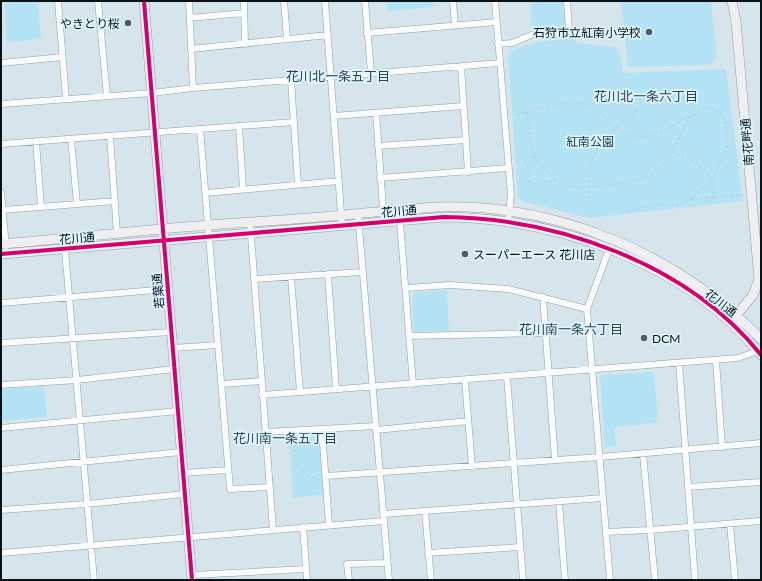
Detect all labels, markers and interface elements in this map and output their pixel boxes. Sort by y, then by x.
place label: やきとり桜 [60,16,120,31]
marker: やきとり桜 [123,18,133,28]
place label: 石狩市立紅南小学校 [533,25,641,40]
marker: 石狩市立紅南小学校 [644,27,654,37]
district label: 花川北一条五丁目 [286,68,390,84]
district label: 花川北一条六丁目 [594,88,698,104]
street label: 南花畔通 [737,117,757,167]
park label: 紅南公園 [566,134,614,149]
street label: 花川通 [380,202,418,220]
street label: 花川通 [58,229,96,247]
place label: スーパーエース 花川店 [473,247,595,262]
marker: スーパーエース 花川店 [460,249,470,259]
street label: 若葉通 [149,272,167,310]
street label: 花川通 [702,286,740,320]
district label: 花川南一条六丁目 [519,321,623,337]
place label: DCM [652,331,680,346]
marker: DCM [639,333,649,343]
district label: 花川南一条五丁目 [233,430,337,446]

